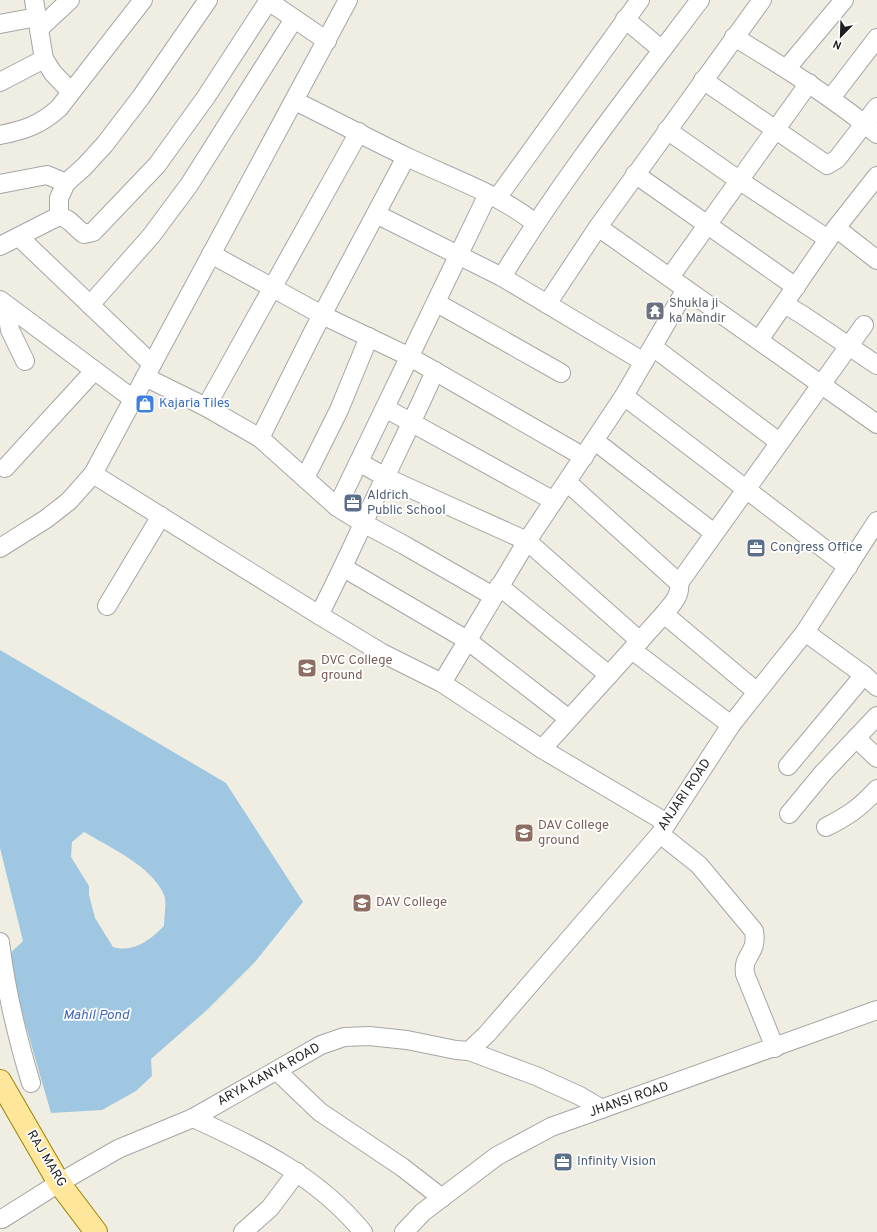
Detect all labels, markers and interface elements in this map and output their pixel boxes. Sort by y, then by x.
north arrow [821,16,861,56]
text: N [831,36,844,52]
place label: Shukla ji ka Mandir [669,296,726,327]
temple icon: Shukla ji ka Mandir [644,300,666,322]
shop icon: Kajaria Tiles [134,393,156,415]
place label: Kajaria Tiles [159,396,230,412]
place label: Aldrich Public School [367,488,446,519]
office icon: Aldrich Public School [342,492,364,514]
office icon: Congress Office [745,537,767,559]
place label: Congress Office [770,540,863,556]
place label: DVC College ground [321,653,393,684]
school or university icon: DVC College ground [296,657,318,679]
street label: ANJARI ROAD [655,756,715,834]
place label: DAV College ground [538,818,609,849]
school or university icon: DAV College ground [513,822,535,844]
school or university icon: DAV College [351,892,373,914]
place label: DAV College [376,895,447,911]
water label: Mahil Pond [63,1007,130,1024]
street label: ARYA KANYA ROAD [215,1040,323,1110]
street label: JHANSI ROAD [587,1079,671,1121]
street label: RAJ MARG [23,1128,69,1190]
office icon: Infinity Vision [552,1151,574,1173]
place label: Infinity Vision [577,1154,656,1170]

